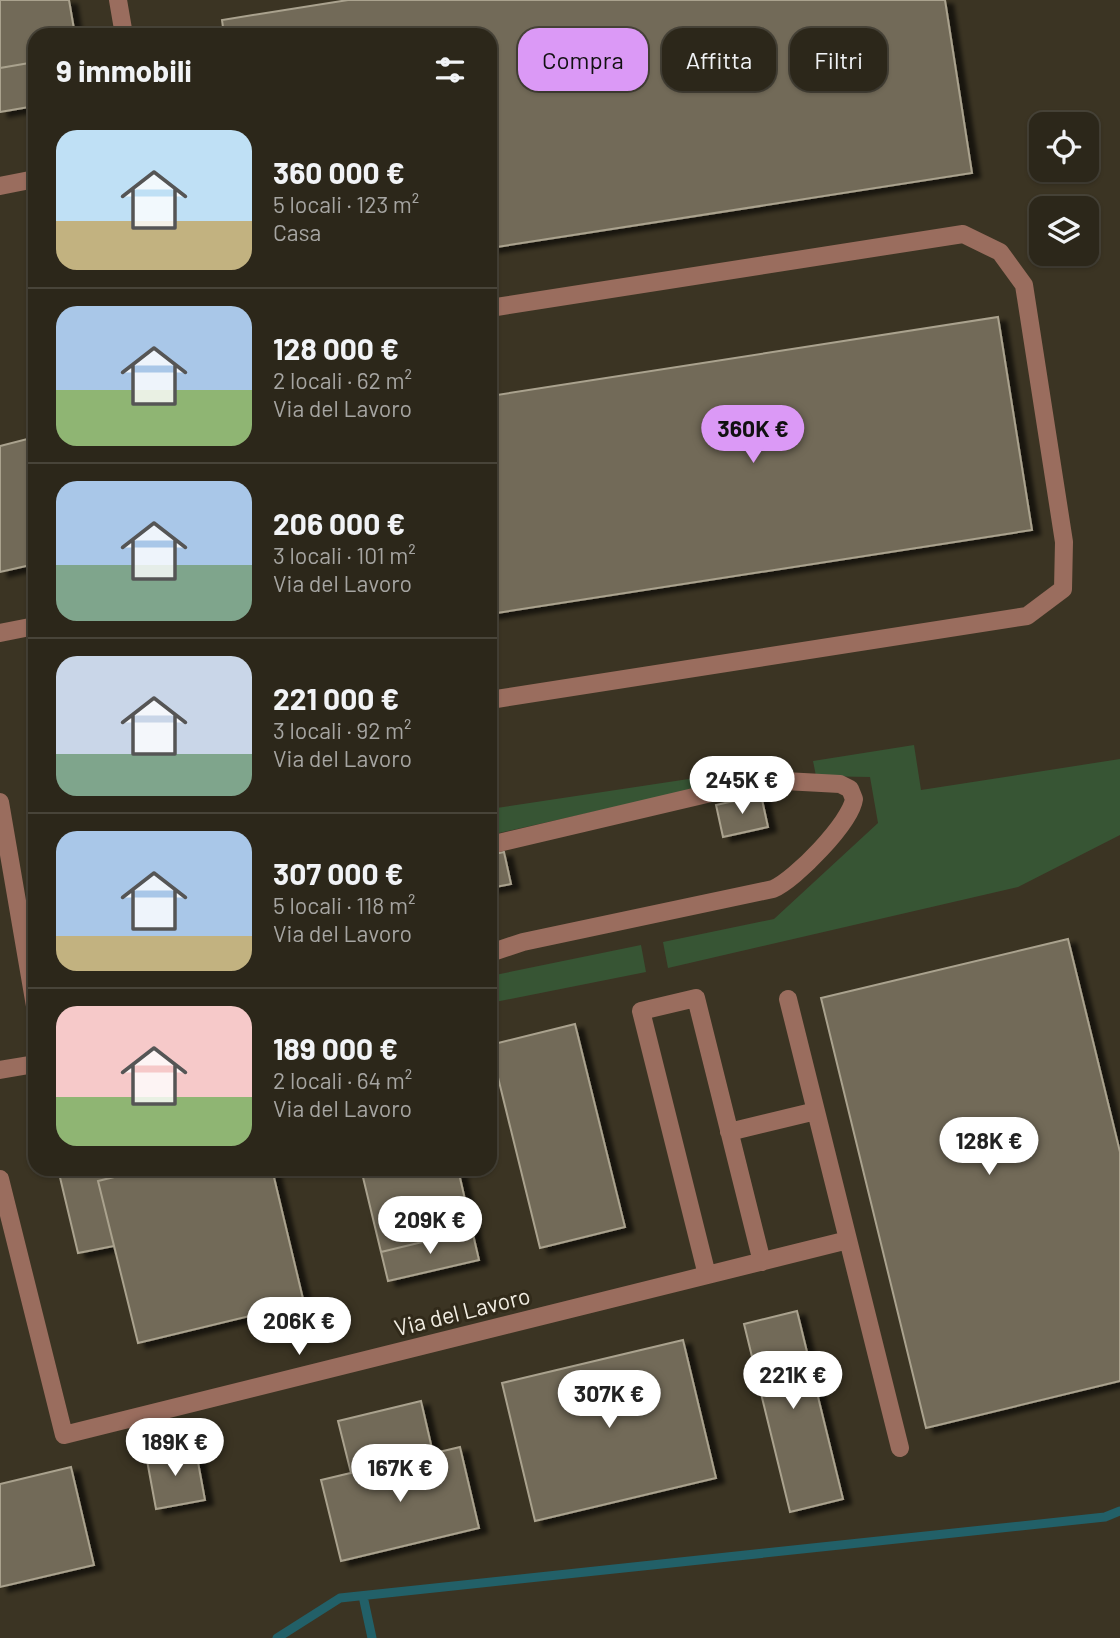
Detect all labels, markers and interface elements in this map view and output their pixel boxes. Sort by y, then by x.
chip: Compra [518,28,648,91]
chip: Affitta [662,28,776,91]
chip: Filtri [790,28,887,91]
icon: filters [431,51,469,89]
text: 9 immobili [56,52,192,88]
map controls [1029,112,1099,266]
button: locate [1029,112,1099,182]
text: 360 000 € [273,154,405,190]
icon: home [112,158,196,242]
text: 5 locali · 123 m² [273,190,419,218]
button: layers [1029,196,1099,266]
text: Casa [273,218,321,246]
text: 128 000 € [273,330,399,366]
icon: home [112,334,196,418]
text: 2 locali · 62 m² [273,366,412,394]
text: Via del Lavoro [273,394,412,422]
pin: 360K € [696,406,810,465]
text: 360K € [717,414,789,442]
text: 206 000 € [273,505,405,541]
icon: home [112,509,196,593]
text: 3 locali · 101 m² [273,541,416,569]
text: Via del Lavoro [273,569,412,597]
text: 221 000 € [273,680,399,716]
icon: home [112,684,196,768]
text: 3 locali · 92 m² [273,716,412,744]
text: Via del Lavoro [273,744,412,772]
pin: 245K € [685,756,799,816]
text: 245K € [706,765,778,793]
text: 307 000 € [273,855,404,891]
icon: home [112,859,196,943]
text: 5 locali · 118 m² [273,891,415,919]
text: Via del Lavoro [273,919,412,947]
text: 189 000 € [273,1030,398,1066]
icon: home [112,1034,196,1118]
text: 2 locali · 64 m² [273,1066,412,1094]
text: Via del Lavoro [273,1094,412,1122]
pin: 128K € [932,1118,1046,1177]
text: 128K € [955,1126,1023,1154]
pin: 209K € [373,1196,487,1256]
text: 209K € [394,1205,466,1233]
street label: Via del Lavoro [391,1281,533,1341]
pin: 206K € [242,1298,356,1357]
text: 206K € [263,1306,335,1334]
pin: 221K € [736,1352,850,1411]
text: 221K € [759,1360,827,1388]
pin: 307K € [552,1370,666,1430]
text: 307K € [574,1379,644,1407]
pin: 189K € [118,1418,232,1478]
text: 189K € [142,1427,208,1455]
pin: 167K € [343,1444,457,1504]
text: 167K € [367,1453,433,1481]

